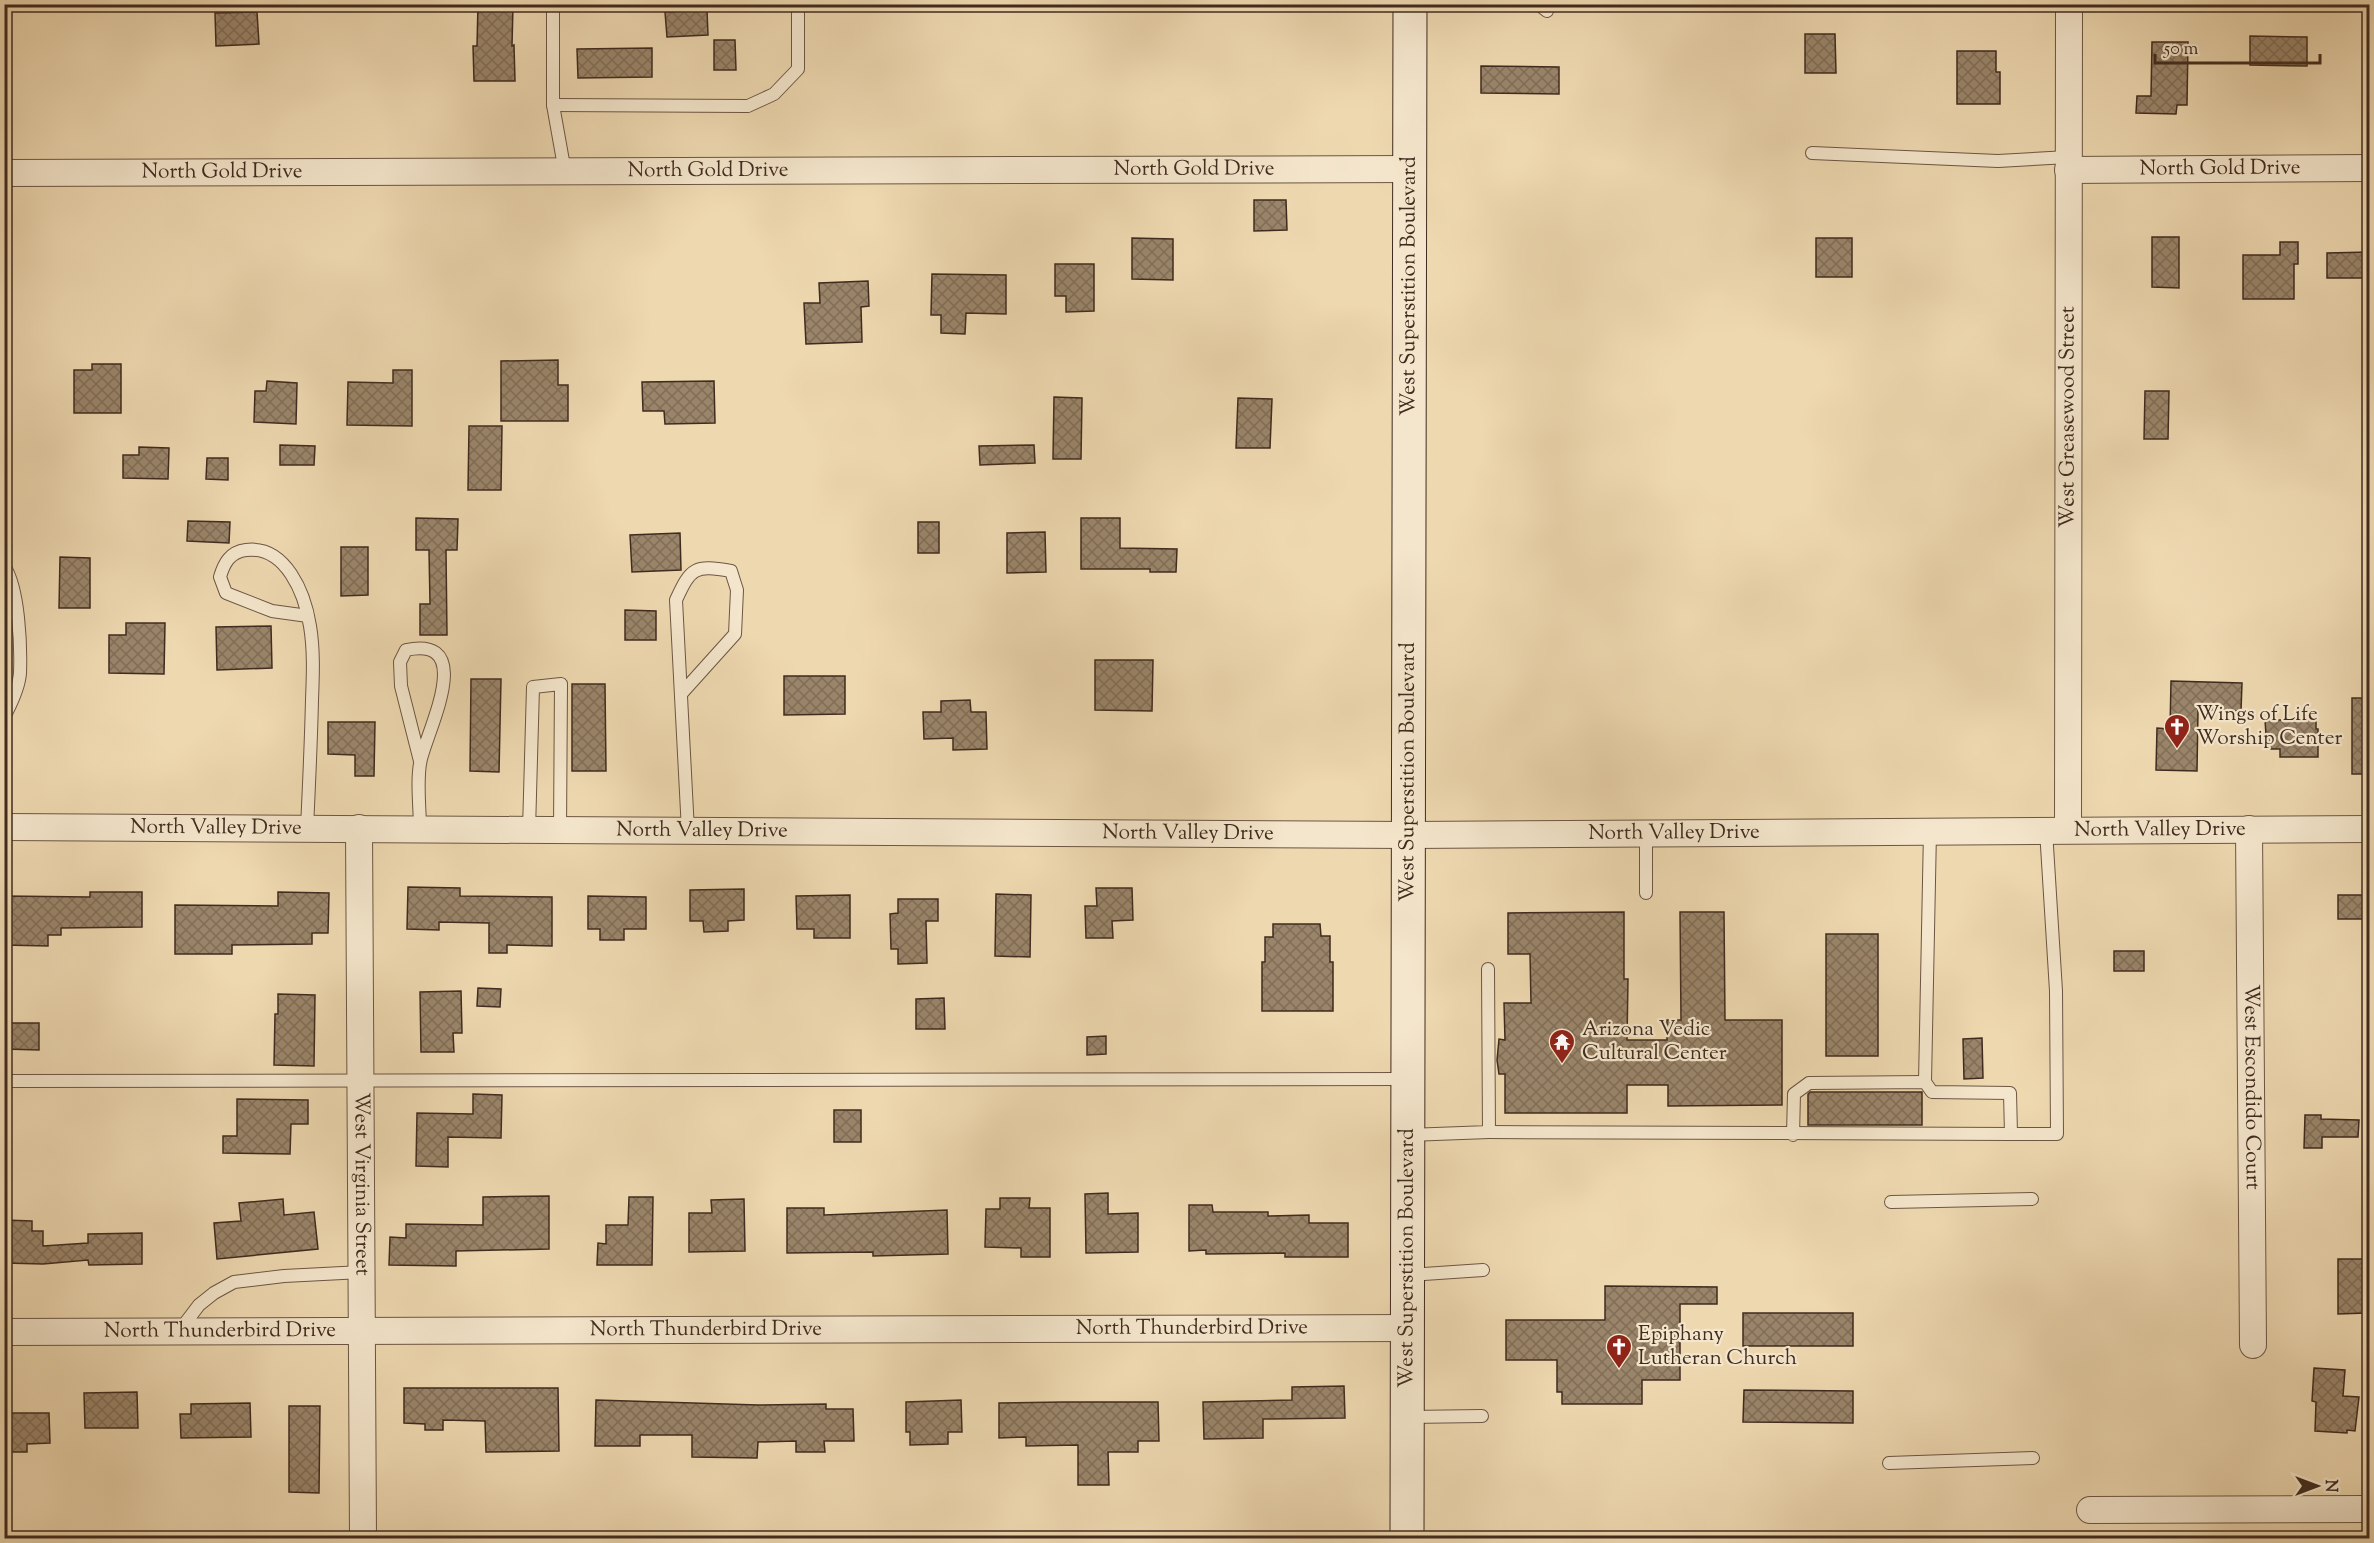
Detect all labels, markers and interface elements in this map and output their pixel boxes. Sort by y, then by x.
scale bar [2155,27,2320,65]
text: 50 m [2163,37,2199,63]
street label: North Gold Drive [2139,153,2301,185]
street label: North Gold Drive [1113,154,1275,185]
street label: North Gold Drive [627,156,789,186]
street label: West Superstition Boulevard [1394,156,1425,416]
street label: North Gold Drive [141,157,303,188]
street label: West Greasewood Street [2053,306,2084,528]
street label: West Superstition Boulevard [1393,642,1424,902]
place label: Wings of Life Worship Center [2196,700,2342,754]
church icon: Wings of Life Worship Center [2162,712,2192,750]
street label: North Valley Drive [130,813,302,844]
street label: North Valley Drive [616,815,788,846]
street label: North Valley Drive [2074,815,2246,846]
street label: North Valley Drive [1102,818,1274,849]
street label: North Valley Drive [1588,818,1760,849]
street label: West Escondido Court [2235,984,2267,1190]
place label: Arizona Vedic Cultural Center [1582,1015,1727,1069]
temple icon: Arizona Vedic Cultural Center [1547,1027,1577,1065]
street label: West Virginia Street [345,1092,377,1276]
street label: West Superstition Boulevard [1392,1128,1423,1388]
street label: North Thunderbird Drive [1076,1313,1308,1344]
street label: North Thunderbird Drive [590,1315,822,1345]
street label: North Thunderbird Drive [104,1316,336,1347]
place label: Epiphany Lutheran Church [1638,1320,1797,1374]
church icon: Epiphany Lutheran Church [1604,1332,1634,1370]
north arrow [2287,1456,2347,1516]
text: N [2318,1480,2341,1493]

